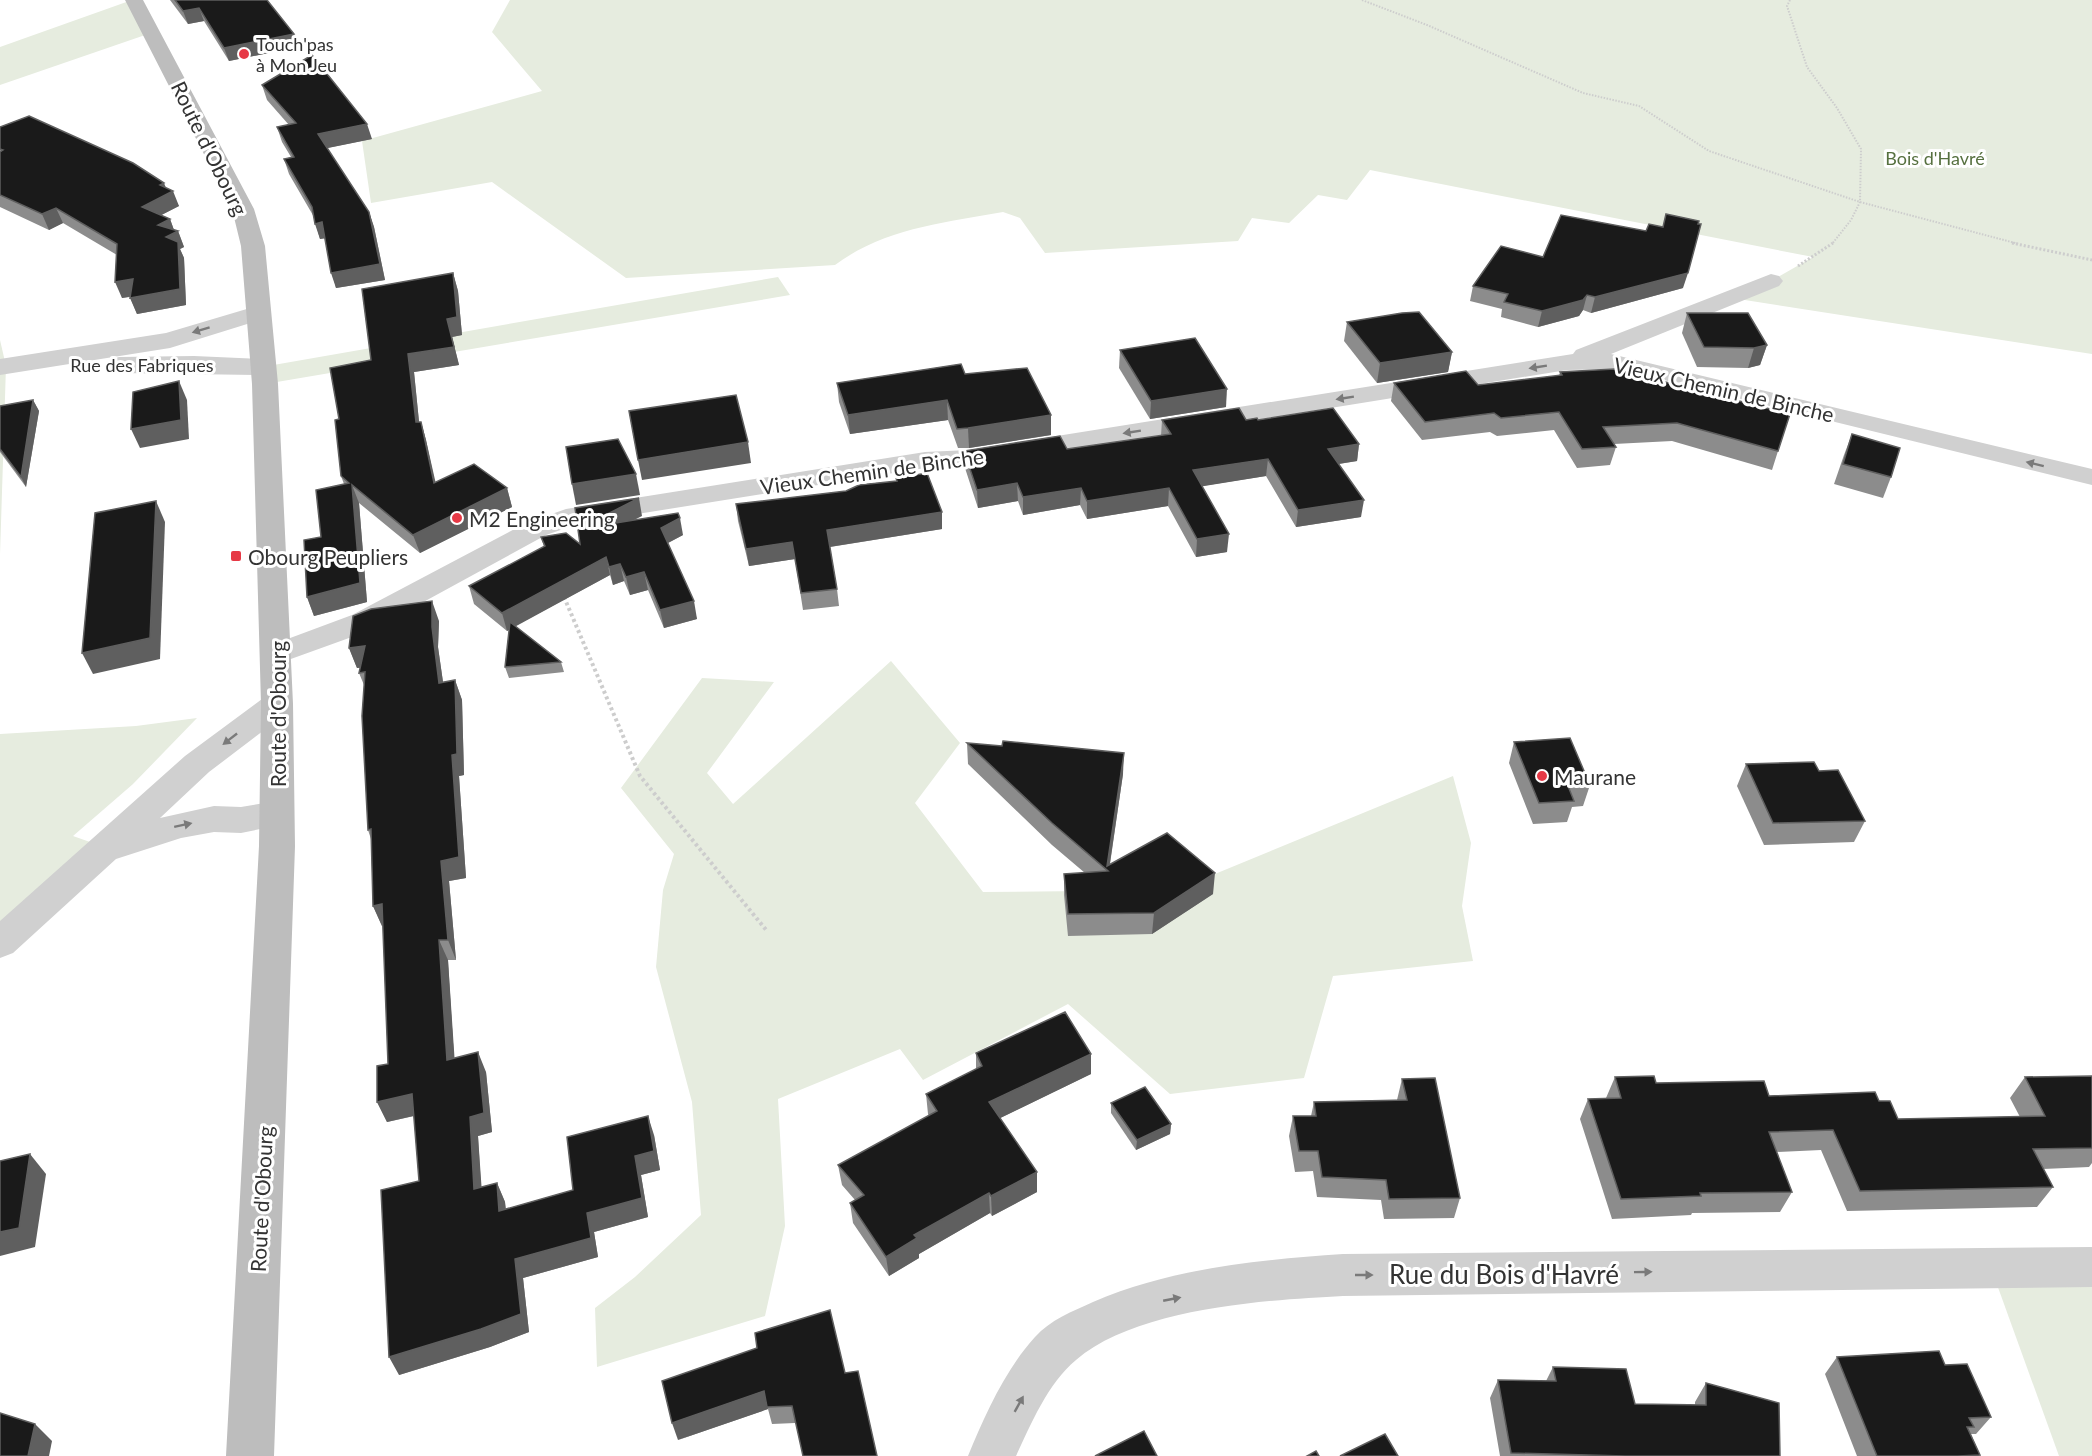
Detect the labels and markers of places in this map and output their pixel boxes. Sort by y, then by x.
place label: Touch'pas à Mon Jeu [256,33,337,76]
marker: Touch'pas à Mon Jeu [237,47,251,61]
place label: M2 Engineering [469,506,615,531]
marker: M2 Engineering [450,511,464,525]
place label: Obourg Peupliers [248,544,408,569]
marker: Obourg Peupliers [229,549,243,563]
place label: Maurane [1554,764,1636,789]
marker: Maurane [1535,769,1549,783]

